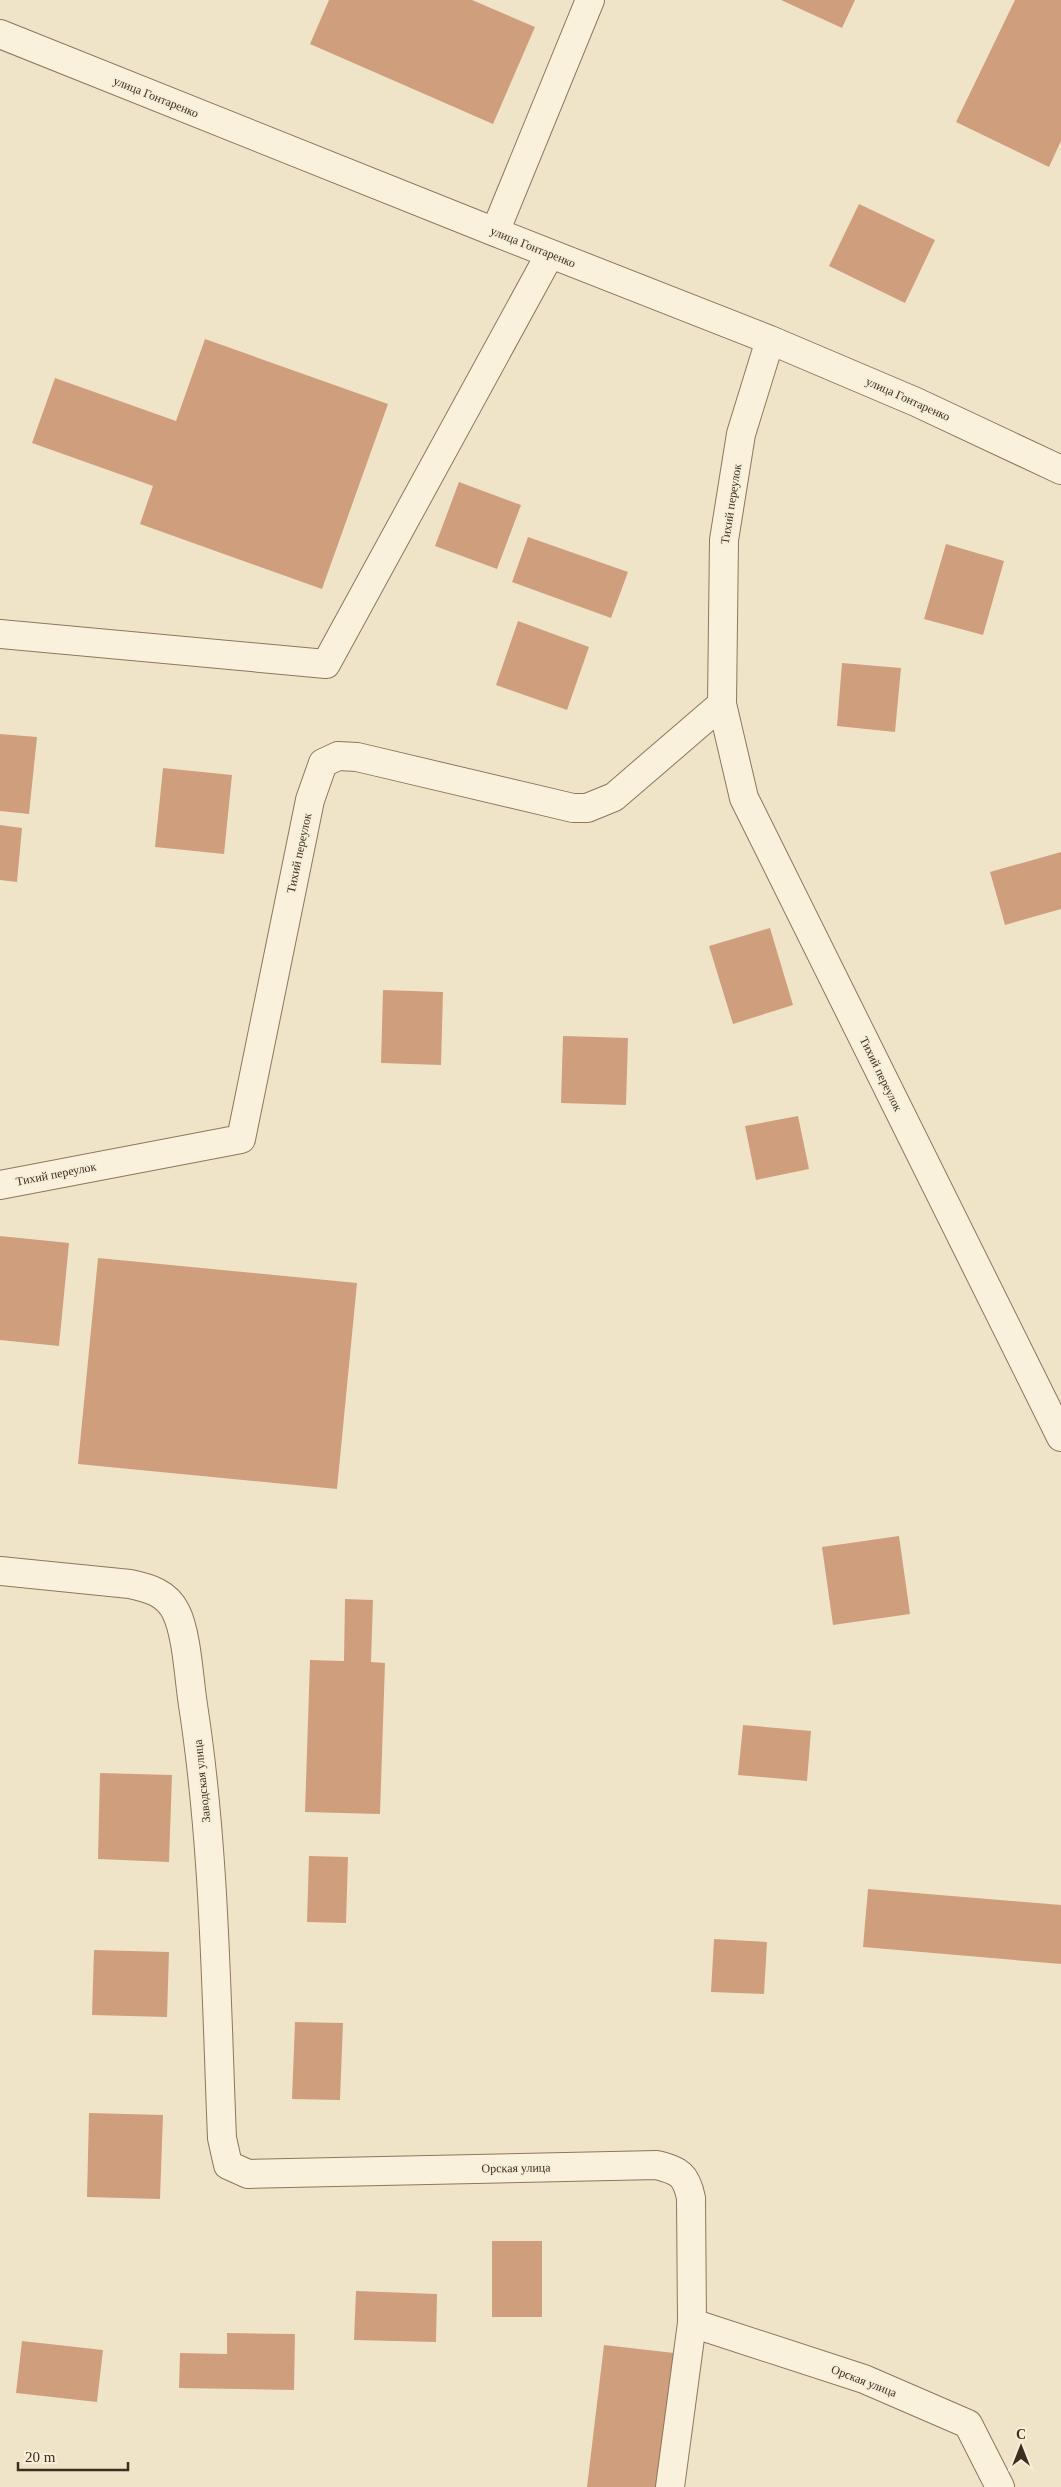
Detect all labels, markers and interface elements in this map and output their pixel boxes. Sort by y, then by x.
street label: улица Гонтаренко [111,74,201,120]
street label: улица Гонтаренко [488,224,578,270]
street label: улица Гонтаренко [864,374,952,424]
street label: Тихий переулок [718,463,744,545]
street label: Тихий переулок [284,812,314,894]
street label: Тихий переулок [857,1034,905,1114]
street label: Тихий переулок [15,1159,97,1189]
street label: Заводская улица [191,1738,213,1823]
street label: Орская улица [481,2160,551,2176]
street label: Орская улица [829,2362,899,2400]
north arrow [996,2422,1046,2472]
text: С [1016,2427,1026,2442]
scale bar [18,2440,128,2472]
text: 20 m [25,2449,56,2465]

